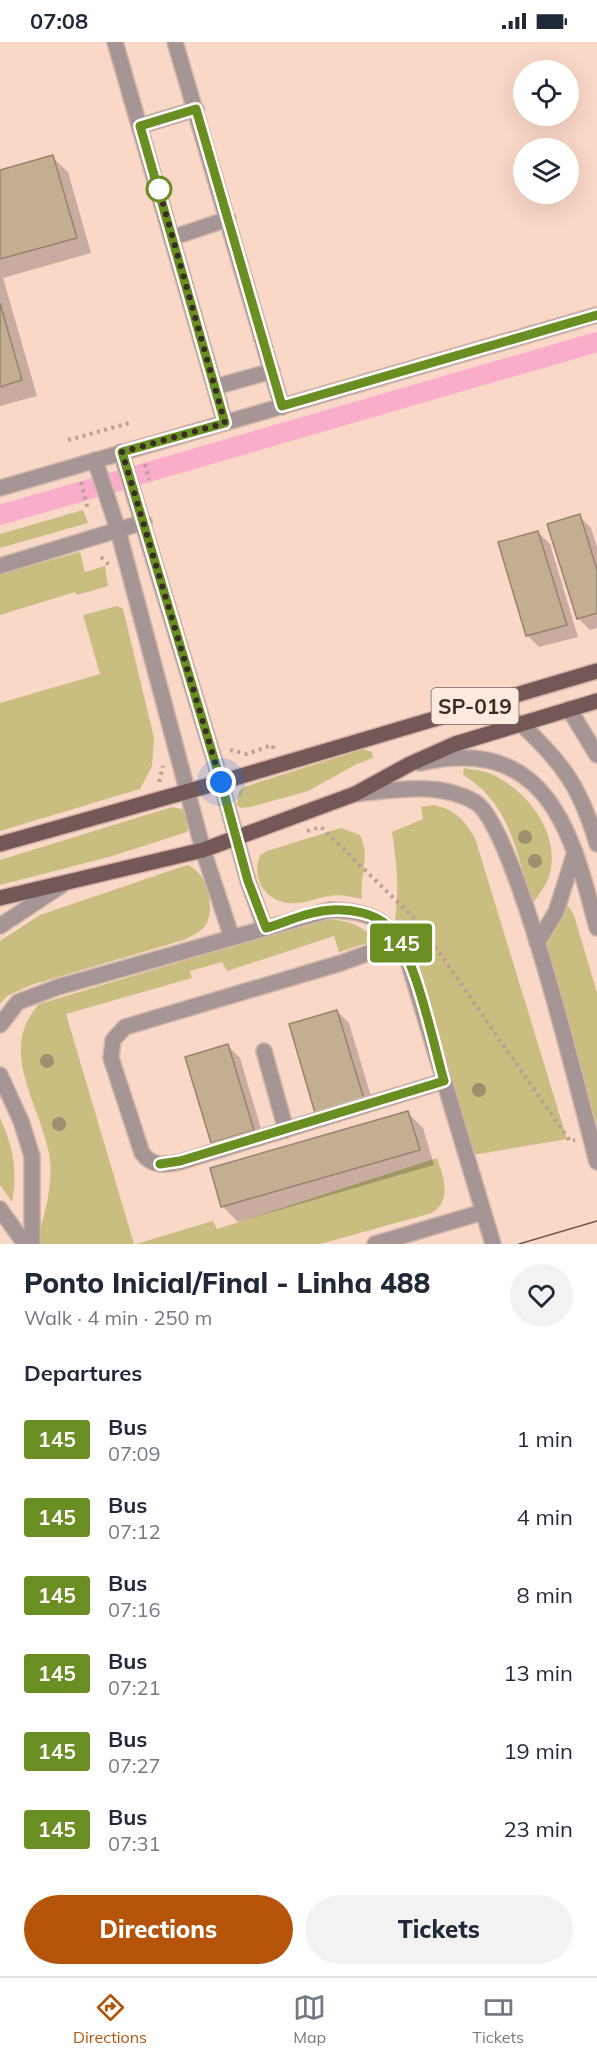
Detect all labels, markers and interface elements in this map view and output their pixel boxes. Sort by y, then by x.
text: 07:08 [30,7,88,35]
map controls [513,60,579,204]
button: locate [513,60,579,126]
button: layers [513,138,579,204]
unlabelled marker [146,176,172,202]
road number: SP-019 [432,688,518,724]
your location [206,767,236,797]
line badge: 145 [366,924,436,962]
text: 145 [382,930,420,956]
button: heart [510,1264,573,1327]
text: Ponto Inicial/Final - Linha 488 [24,1265,430,1300]
text: Walk · 4 min · 250 m [24,1305,212,1330]
text: Departures [24,1359,142,1387]
text: Bus [108,1413,147,1441]
text: 1 min [517,1425,573,1453]
text: 145 [38,1426,76,1452]
text: 07:09 [108,1441,161,1466]
text: Bus [108,1491,147,1519]
text: 4 min [517,1503,573,1531]
text: 145 [38,1504,76,1530]
text: 07:12 [108,1519,161,1544]
text: Bus [108,1569,147,1597]
text: 8 min [517,1581,573,1609]
text: 145 [38,1582,76,1608]
text: 07:16 [108,1597,161,1622]
text: Bus [108,1647,147,1675]
text: 13 min [503,1659,573,1687]
text: 145 [38,1660,76,1686]
text: 07:21 [108,1675,161,1700]
text: Bus [108,1725,147,1753]
text: 19 min [503,1737,573,1765]
text: 145 [38,1738,76,1764]
text: 07:27 [108,1753,161,1778]
text: Bus [108,1803,147,1831]
text: 23 min [503,1815,573,1843]
text: 145 [38,1816,76,1842]
text: 07:31 [108,1831,161,1856]
button: Directions [24,1895,293,1964]
button: Tickets [305,1895,573,1964]
tab: Directions [73,1991,147,2047]
tab: Map [293,1991,326,2047]
tab: Tickets [472,1991,524,2047]

